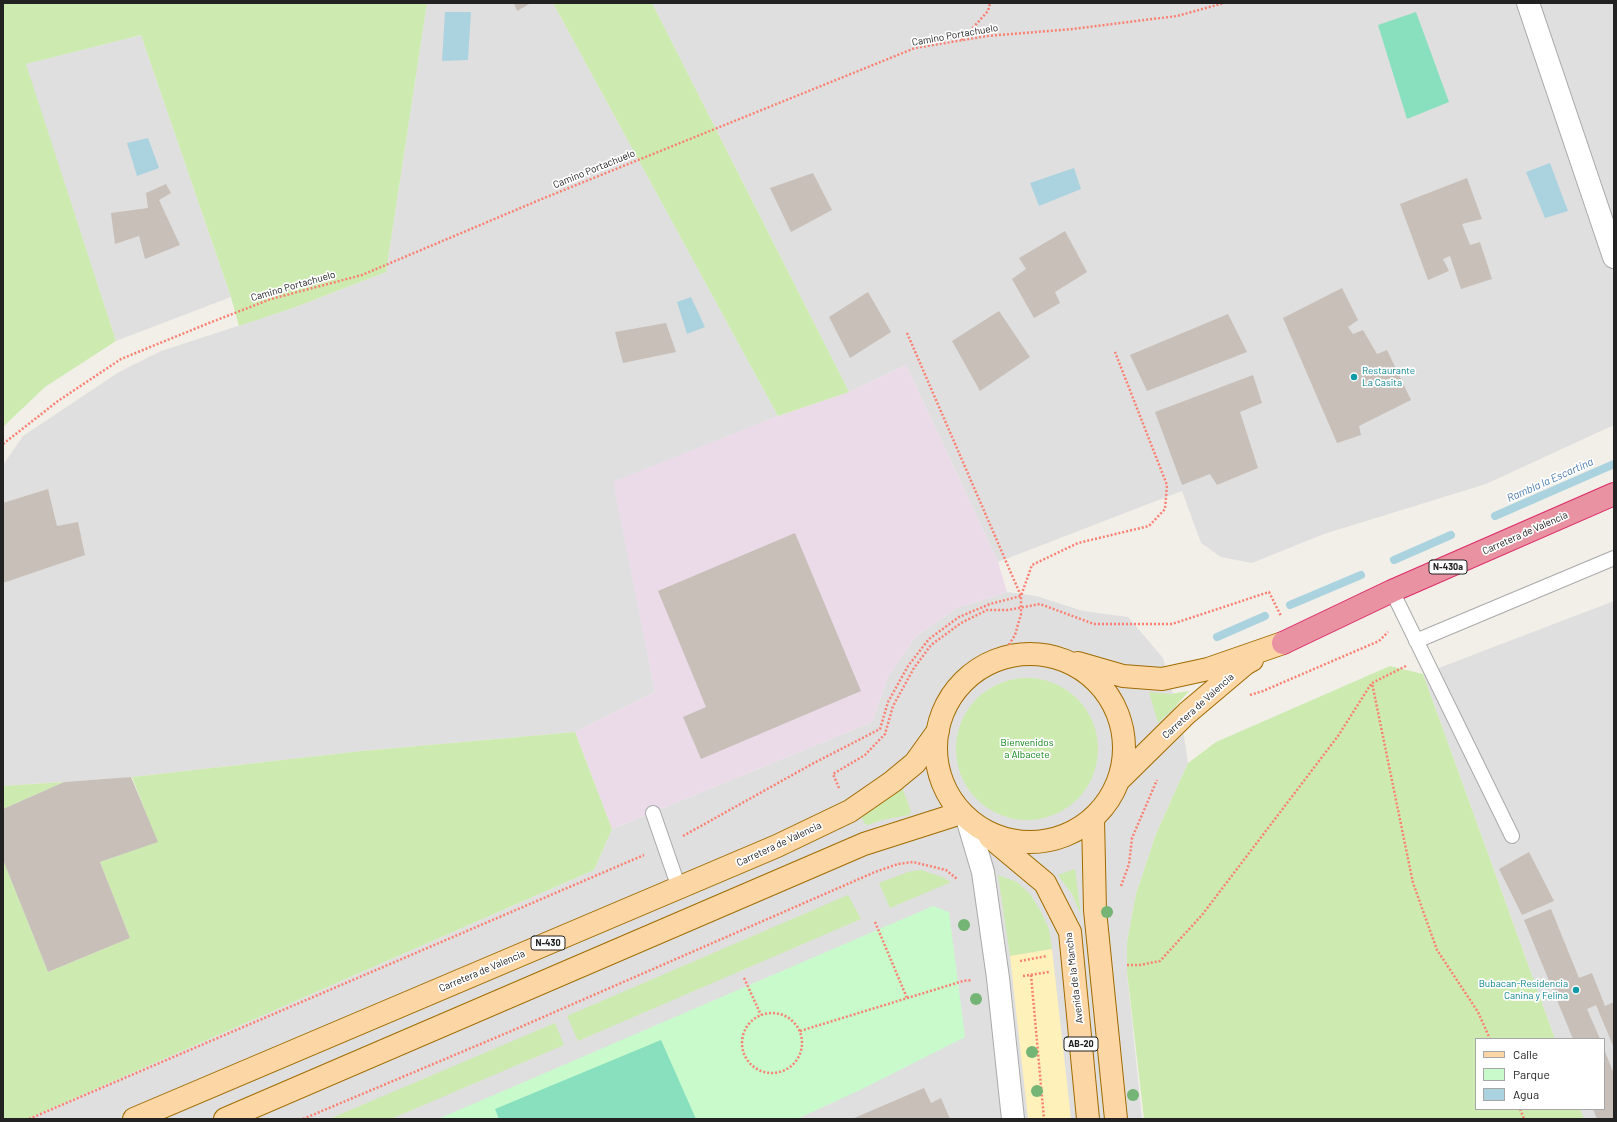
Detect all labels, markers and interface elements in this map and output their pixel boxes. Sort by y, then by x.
street label: Camino Portachuelo [911,21,999,49]
street label: Camino Portachuelo [551,147,637,191]
street label: Camino Portachuelo [249,268,337,304]
place label: Restaurante La Casita [1362,365,1415,388]
marker: Restaurante La Casita [1349,372,1359,382]
water label: Rambla la Escartina [1505,455,1595,505]
street label: Carretera de Valencia [1480,509,1570,557]
road number: N-430a [1429,560,1467,574]
street label: Carretera de Valencia [1160,671,1236,741]
park label: Bienvenidos a Albacete [1000,737,1054,760]
street label: Carretera de Valencia [735,819,823,869]
street label: Avenida de la Mancha [1062,932,1086,1024]
road number: N-430 [531,936,565,950]
street label: Carretera de Valencia [437,947,527,995]
place label: Bubacan-Residencia Canina y Felina [1479,978,1568,1002]
marker: Bubacan-Residencia Canina y Felina [1571,985,1581,995]
road number: AB-20 [1064,1037,1098,1051]
legend [1475,1038,1605,1110]
text: Calle [1513,1047,1538,1061]
text: Parque [1513,1067,1550,1081]
text: Agua [1513,1087,1539,1101]

